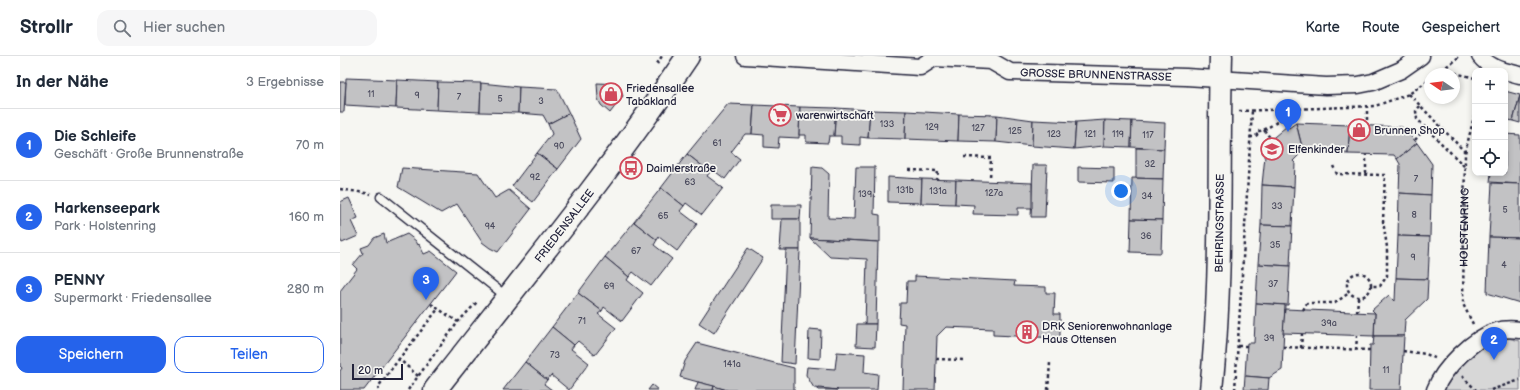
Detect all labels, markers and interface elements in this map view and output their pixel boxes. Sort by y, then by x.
search box [97,10,377,46]
text: Strollr [20,16,73,39]
icon: search [111,17,133,39]
text: Hier suchen [143,18,225,37]
text: Karte [1306,19,1340,36]
text: Route [1362,19,1400,36]
text: Gespeichert [1422,19,1500,36]
street label: GROSSE BRUNNENSTRASSE [1020,66,1172,83]
north arrow [1424,68,1460,104]
map controls [1472,68,1508,176]
button: + [1472,68,1508,104]
text: In der Nähe [16,72,109,92]
text: 3 Ergebnisse [246,74,324,90]
shop icon: Friedensallee Tabakland [598,81,624,107]
place label: Friedensallee Tabakland [626,82,695,108]
house number: 11 [368,89,374,100]
house number: 9 [414,90,420,101]
house number: 7 [457,92,462,103]
house number: 5 [497,94,503,105]
house number: 3 [538,96,544,107]
pin: 1 [1275,99,1301,132]
supermarket icon: warenwirtschaft [767,102,793,128]
button: − [1472,104,1508,140]
place label: warenwirtschaft [796,109,874,122]
shop icon: Brunnen Shop [1346,117,1372,143]
house number: 133 [880,119,895,130]
house number: 129 [925,122,939,133]
house number: 127 [971,123,985,134]
place label: Brunnen Shop [1374,124,1445,137]
house number: 125 [1008,126,1022,137]
text: Die Schleife [54,127,136,146]
house number: 123 [1047,129,1062,140]
house number: 121 [1084,129,1096,140]
house number: 119 [1112,129,1124,140]
house number: 117 [1142,130,1154,141]
school or university icon: Elfenkinder [1259,136,1285,162]
text: 1 [26,137,32,153]
text: 70 m [296,137,324,153]
house number: 61 [713,138,721,149]
button: locate [1472,140,1508,176]
house number: 90 [554,141,564,152]
place label: Elfenkinder [1288,143,1345,156]
text: Geschäft · Große Brunnenstraße [54,146,244,162]
bus stop icon: Daimlerstraße [618,155,644,181]
house number: 32 [1145,159,1156,170]
place label: Daimlerstraße [646,162,717,175]
house number: 92 [530,172,541,183]
street label: BEHRINGSTRASSE [1212,174,1226,273]
house number: 7 [1414,174,1419,185]
house number: 63 [684,177,696,188]
your location [1111,181,1131,201]
house number: 131b [896,185,914,196]
street label: FRIEDENSALLEE [532,186,596,265]
house number: 131a [929,186,947,197]
house number: 127a [985,188,1003,199]
street label: HOLSTENRING [1457,188,1471,267]
house number: 139 [858,189,872,200]
house number: 34 [1141,191,1153,202]
text: Harkenseepark [54,199,160,218]
house number: 33 [1271,201,1283,212]
house number: 5 [1502,205,1508,216]
text: 2 [25,209,33,225]
text: 160 m [289,209,324,225]
house number: 8 [1411,210,1417,221]
house number: 65 [658,211,668,222]
text: Park · Holstenring [54,218,156,234]
house number: 94 [485,221,496,232]
house number: 36 [1140,231,1152,242]
house number: 35 [1270,240,1280,251]
house number: 67 [631,246,642,257]
house number: 9 [1410,252,1416,263]
house number: 4 [1501,260,1507,271]
pin: 3 [413,267,439,300]
text: PENNY [54,271,105,290]
house number: 37 [1268,279,1279,290]
text: 3 [25,281,33,297]
text: 280 m [287,281,324,297]
house number: 69 [604,281,614,292]
text: Supermarkt · Friedensallee [54,290,212,306]
house number: 71 [578,316,586,327]
house number: 39a [1321,318,1337,329]
building icon: DRK Seniorenwohnanlage Haus Ottensen [1014,319,1040,345]
place label: DRK Seniorenwohnanlage Haus Ottensen [1042,320,1173,346]
pin: 2 [1481,327,1507,360]
house number: 39 [1264,333,1274,344]
button: Speichern [16,336,166,373]
button: Teilen [174,336,324,373]
house number: 73 [550,350,560,361]
house number: 141a [723,359,741,370]
scale bar [352,362,403,381]
text: 20 m [358,364,383,377]
house number: 11 [1383,365,1389,376]

